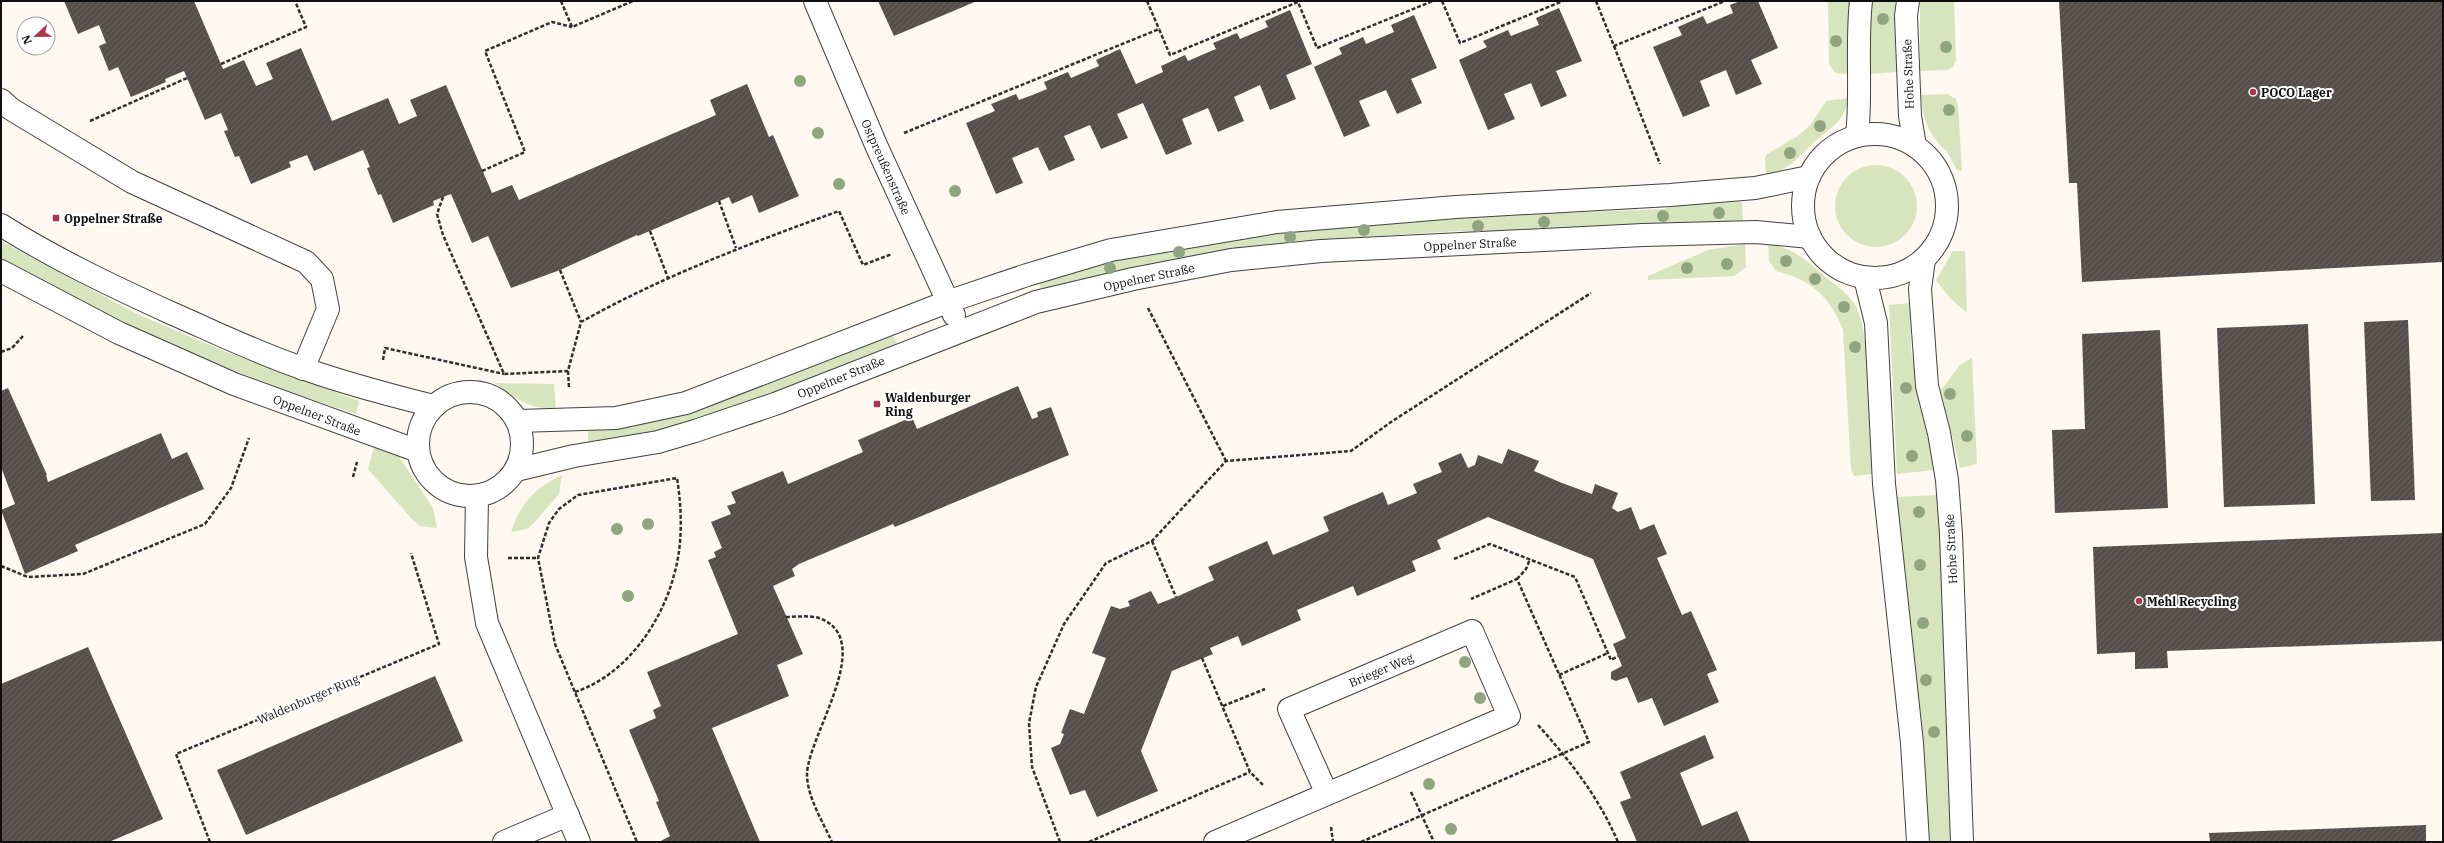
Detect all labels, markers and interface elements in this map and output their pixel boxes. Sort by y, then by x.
north arrow [16,16,56,56]
text: N [18,33,35,46]
street label: Hohe Straße [1899,39,1917,109]
place label: POCO Lager [2261,85,2332,100]
marker: POCO Lager [2248,87,2258,97]
street label: Ostpreußenstraße [858,117,914,217]
place label: Oppelner Straße [64,211,163,226]
marker: Oppelner Straße [51,213,61,223]
street label: Oppelner Straße [1423,234,1517,254]
street label: Oppelner Straße [1102,260,1196,294]
street label: Oppelner Straße [795,353,887,401]
place label: Waldenburger Ring [885,390,971,419]
street label: Oppelner Straße [271,391,363,439]
marker: Waldenburger Ring [872,399,882,409]
street label: Hohe Straße [1942,514,1960,584]
place label: Mehl Recycling [2147,594,2237,609]
marker: Mehl Recycling [2134,596,2144,606]
street label: Brieger Weg [1346,650,1416,690]
street label: Waldenburger Ring [255,671,362,727]

